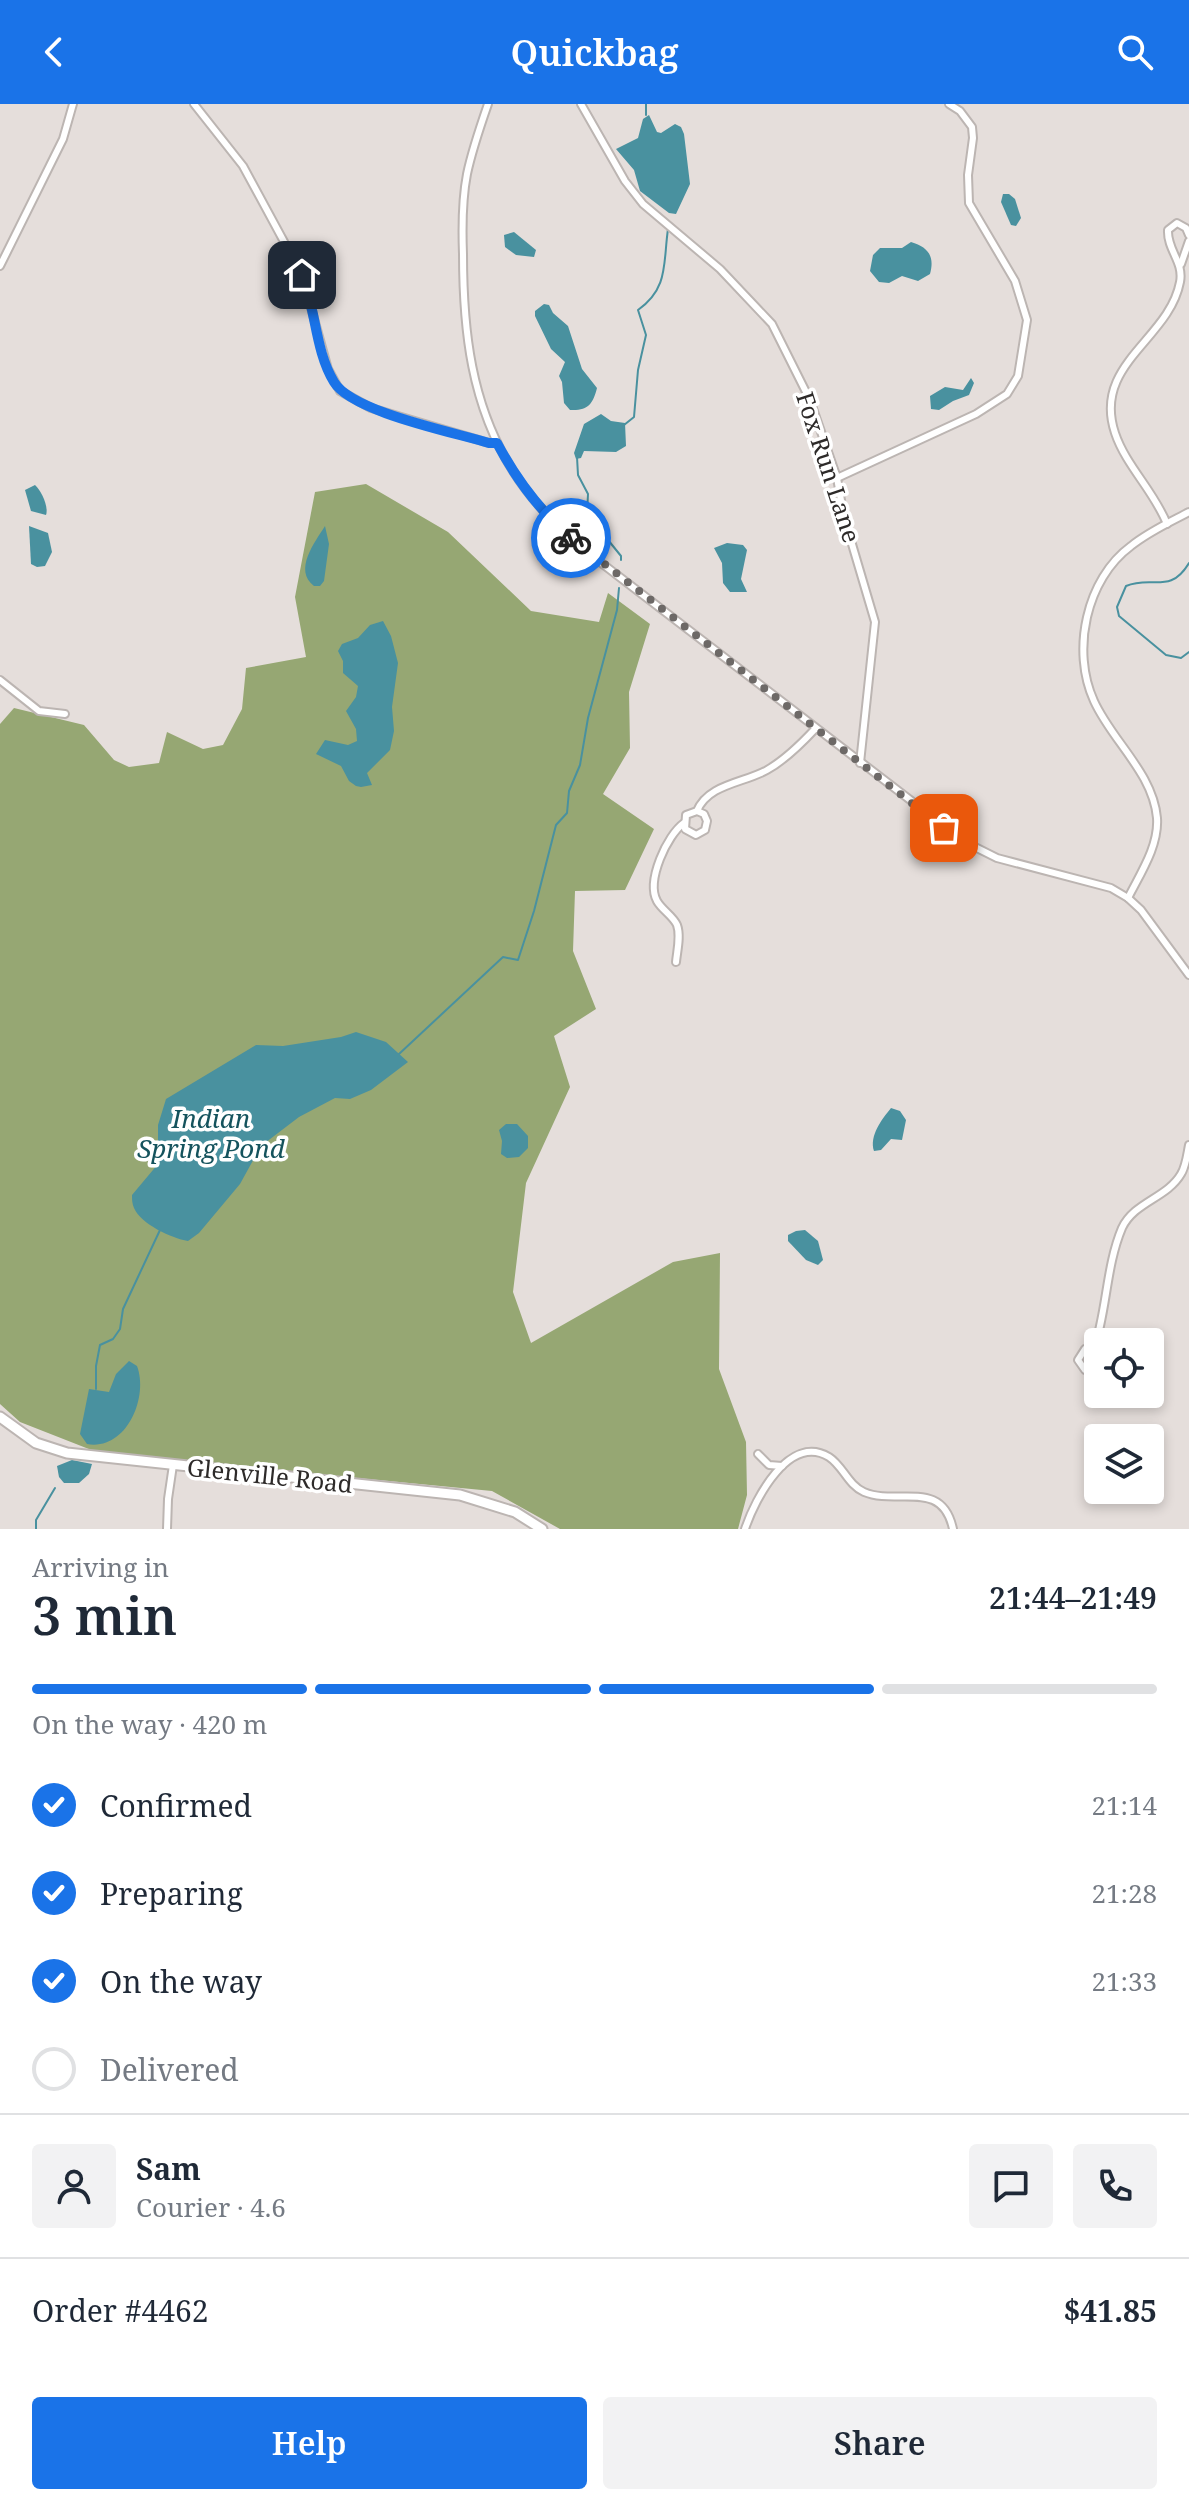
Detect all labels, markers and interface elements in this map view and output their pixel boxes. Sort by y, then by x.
text: Quickbag [510,28,679,77]
icon: back [32,30,76,74]
icon: search [1113,30,1157,74]
pin [268,241,336,309]
icon: home [280,253,324,297]
street label: Fox Run Lane [789,387,869,547]
courier [531,498,611,578]
icon: bike [549,516,593,560]
pin [910,794,978,862]
icon: bag [922,806,966,850]
water label: Indian Spring Pond [137,1100,286,1166]
map controls [1084,1328,1164,1504]
button: locate [1084,1328,1164,1408]
button: layers [1084,1424,1164,1504]
street label: Glenville Road [186,1450,355,1500]
text: Arriving in [32,1549,169,1585]
text: 21:44–21:49 [989,1577,1157,1618]
text: 3 min [32,1579,177,1650]
text: On the way · 420 m [32,1706,267,1742]
icon: check [32,1783,76,1827]
text: Confirmed [100,1785,252,1826]
text: 21:14 [1091,1787,1157,1823]
icon: check [32,1871,76,1915]
text: Preparing [100,1873,243,1914]
text: 21:28 [1091,1875,1157,1911]
icon: check [32,1959,76,2003]
text: On the way [100,1961,262,2002]
text: 21:33 [1091,1963,1157,1999]
text: Delivered [100,2049,239,2090]
button: person [32,2144,116,2228]
button: chat [969,2144,1053,2228]
button: phone [1073,2144,1157,2228]
text: Sam [136,2148,201,2189]
text: Courier · 4.6 [136,2189,286,2225]
text: Order #4462 [32,2290,209,2331]
text: $41.85 [1063,2290,1157,2331]
button: Help [32,2397,587,2489]
button: Share [603,2397,1157,2489]

